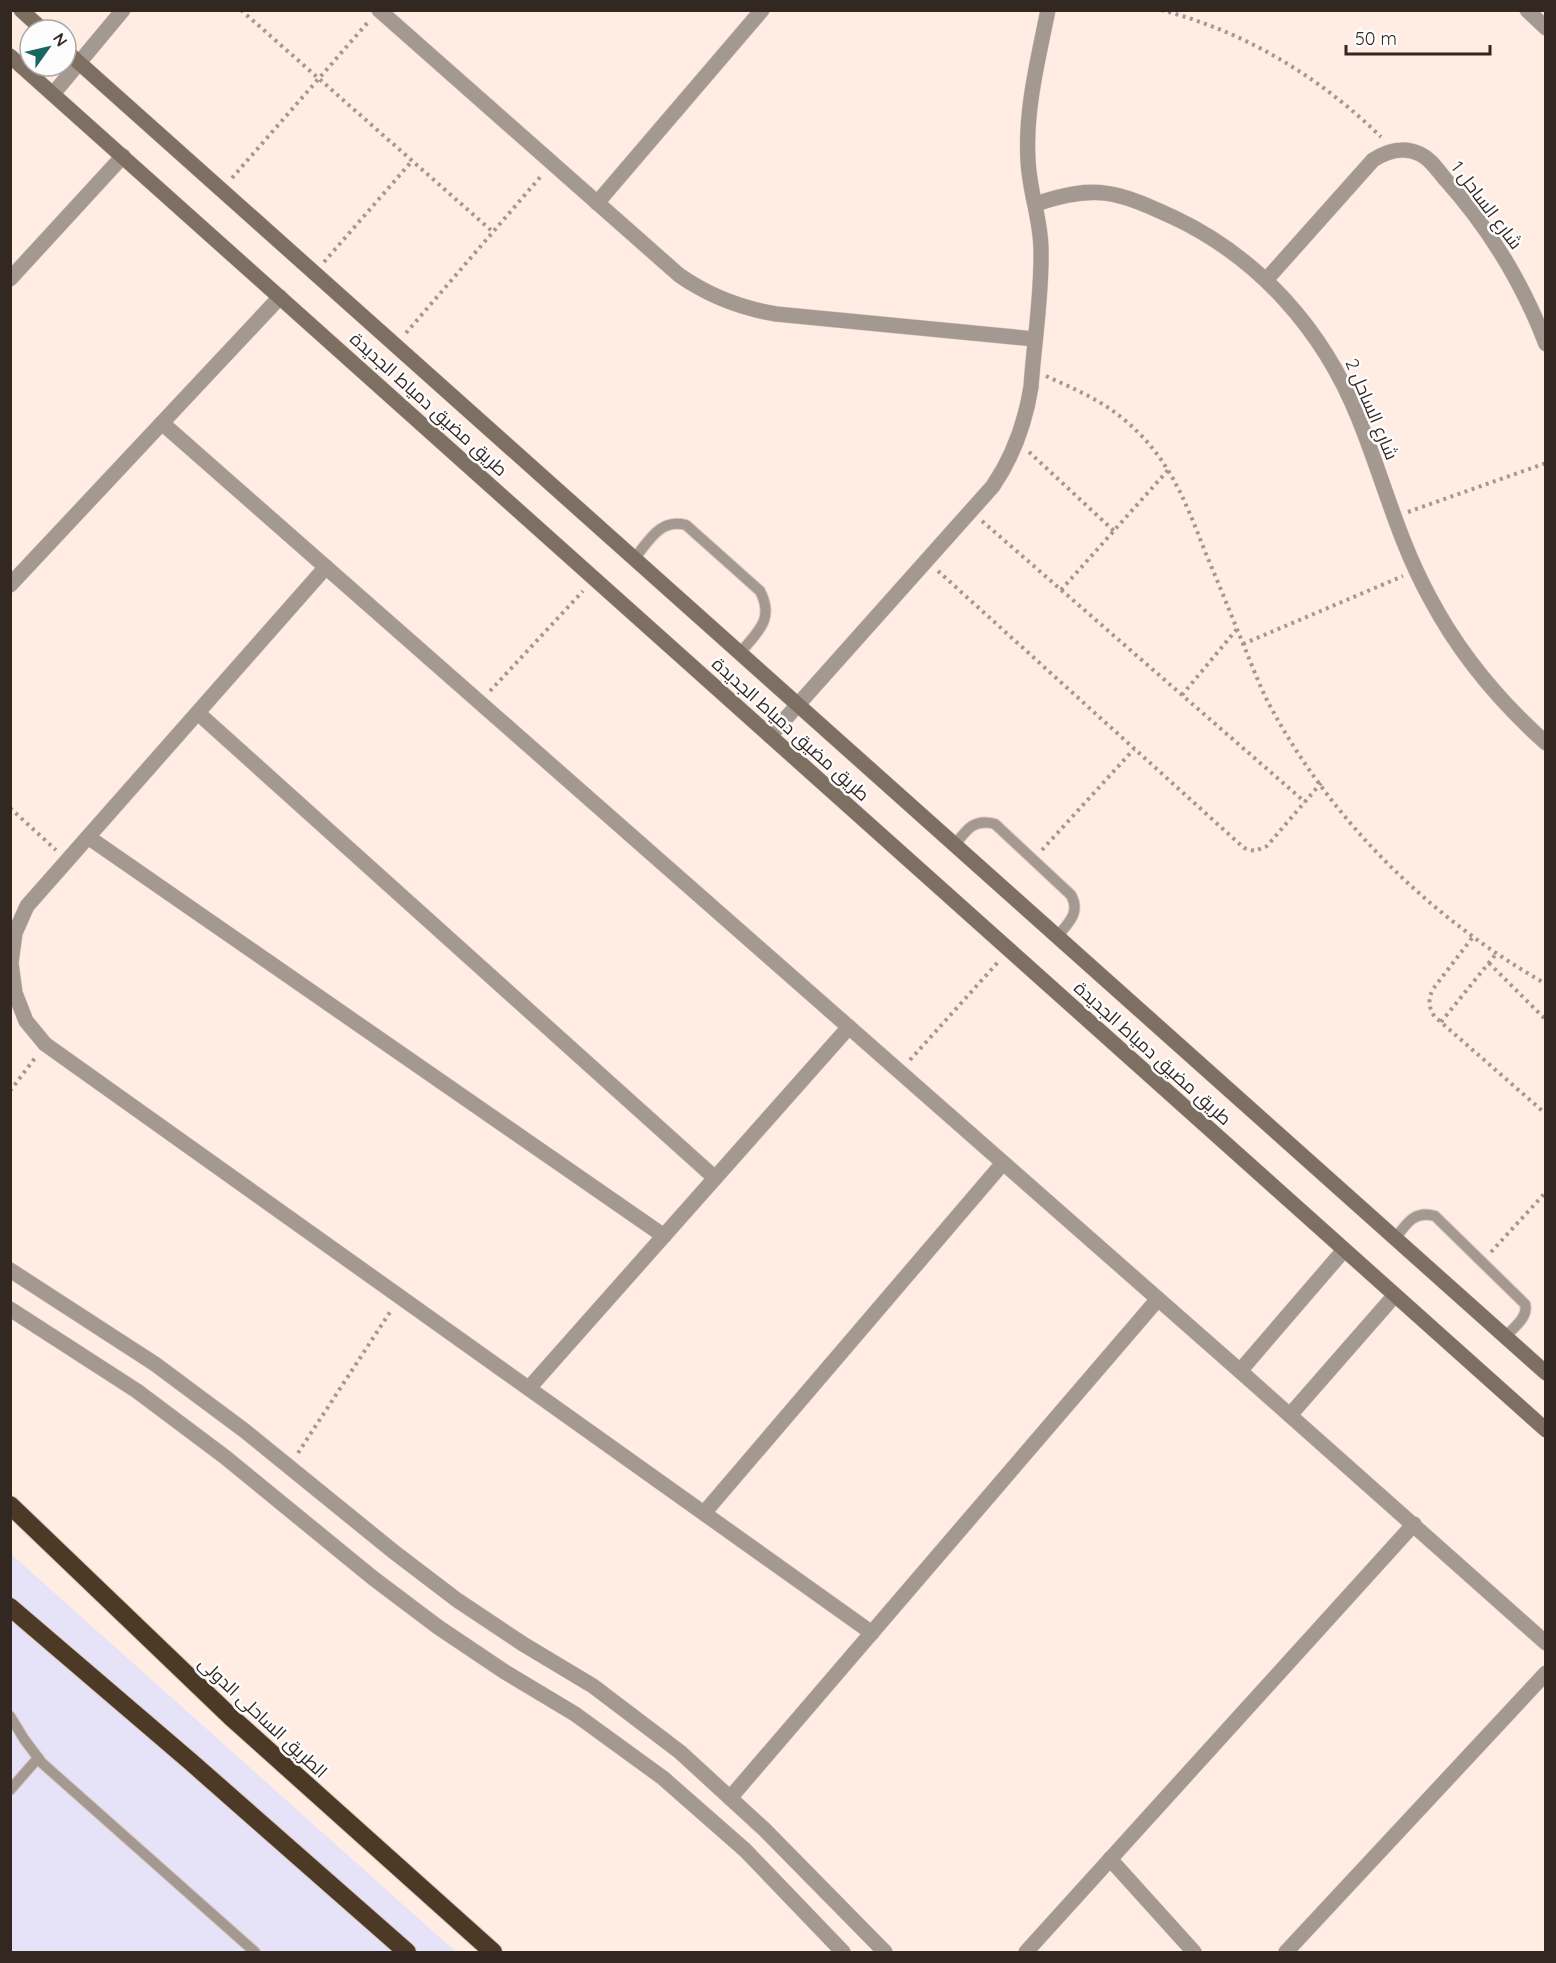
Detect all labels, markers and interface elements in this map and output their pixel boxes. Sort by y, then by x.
north arrow [18,18,78,78]
scale bar [1346,18,1490,56]
text: 50 m [1355,27,1397,50]
text: N [49,29,72,50]
street label: شارع الساحل 1 [1446,156,1528,254]
street label: طريق مضيق دمياط الجديدة [345,327,513,482]
street label: شارع الساحل 2 [1339,355,1404,464]
street label: طريق مضيق دمياط الجديدة [707,652,875,807]
street label: طريق مضيق دمياط الجديدة [1069,976,1237,1131]
street label: الطريق الساحلى الدولى [193,1651,332,1783]

